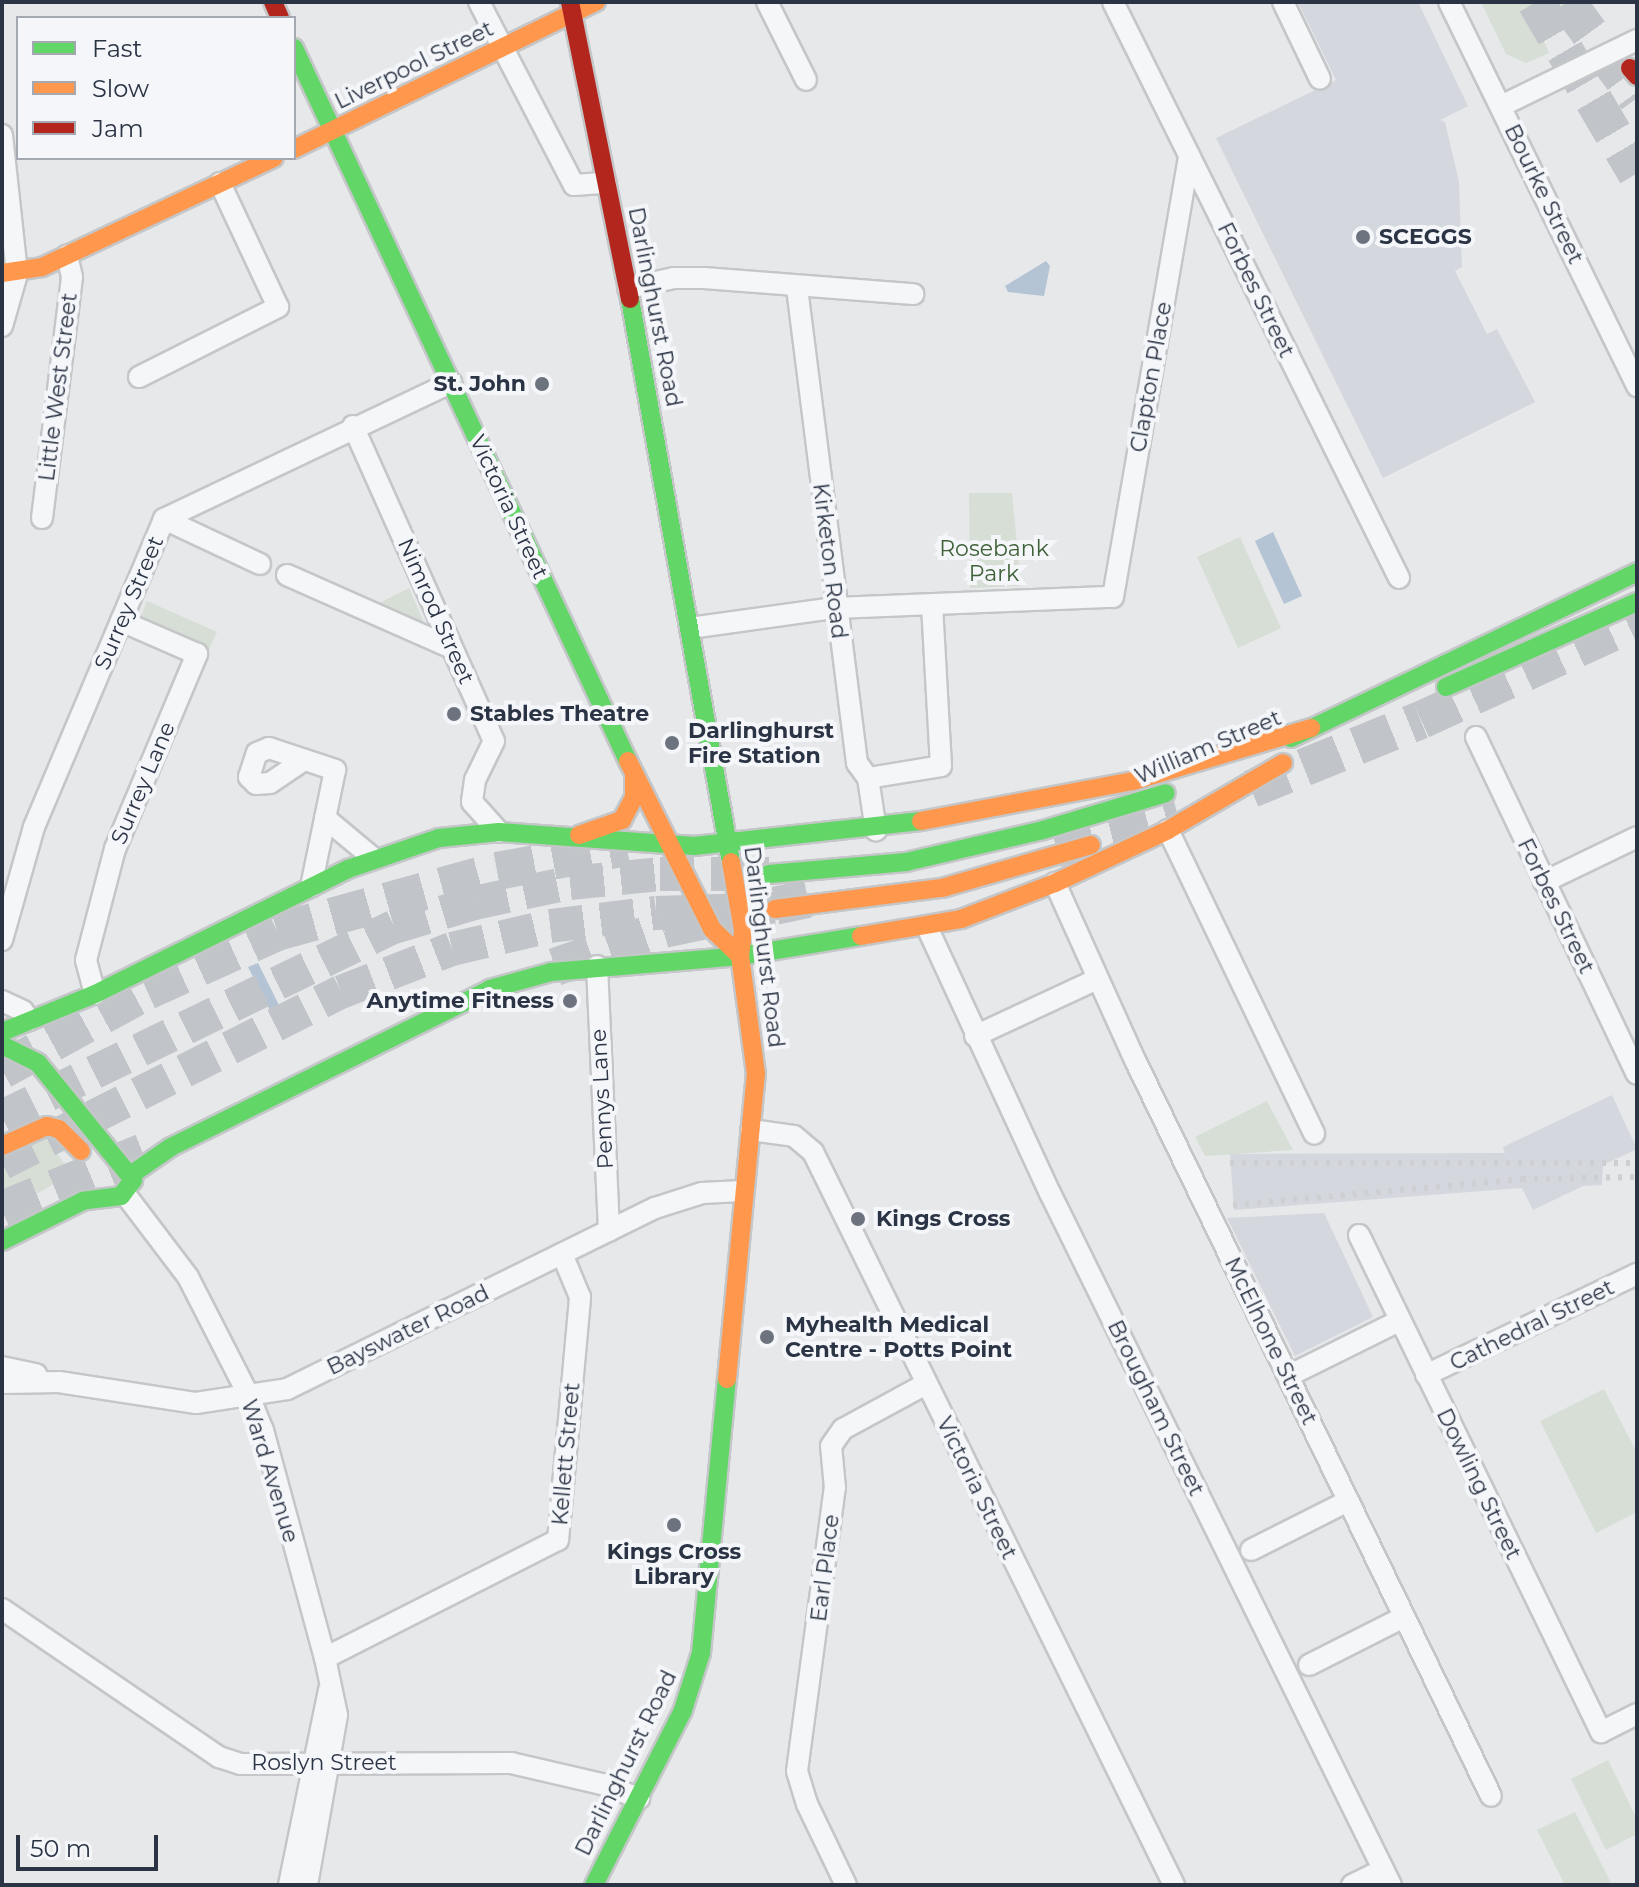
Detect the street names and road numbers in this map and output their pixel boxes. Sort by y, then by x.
street label: Liverpool Street [330,15,498,115]
street label: Bourke Street [1499,120,1589,268]
street label: Darlinghurst Road [623,205,687,409]
street label: Forbes Street [1212,218,1300,362]
street label: Little West Street [33,291,83,483]
street label: Clapton Place [1125,300,1177,454]
street label: Victoria Street [464,431,554,583]
street label: Kirketon Road [807,482,853,640]
street label: Surrey Street [89,532,169,674]
street label: Nimrod Street [392,534,480,688]
street label: William Street [1131,704,1285,790]
street label: Surrey Lane [105,718,181,848]
street label: Forbes Street [1512,834,1600,978]
street label: Darlinghurst Road [739,845,789,1049]
street label: Pennys Lane [585,1028,619,1170]
street label: McElhone Street [1219,1253,1323,1429]
street label: Cathedral Street [1446,1274,1618,1376]
street label: Bayswater Road [323,1279,493,1381]
street label: Brougham Street [1102,1316,1210,1500]
street label: Kellett Street [547,1381,585,1527]
street label: Ward Avenue [236,1396,304,1546]
street label: Dowling Street [1431,1404,1527,1564]
street label: Victoria Street [931,1412,1023,1564]
street label: Earl Place [805,1513,845,1623]
street label: Darlinghurst Road [570,1666,682,1860]
street label: Roslyn Street [251,1750,397,1776]

